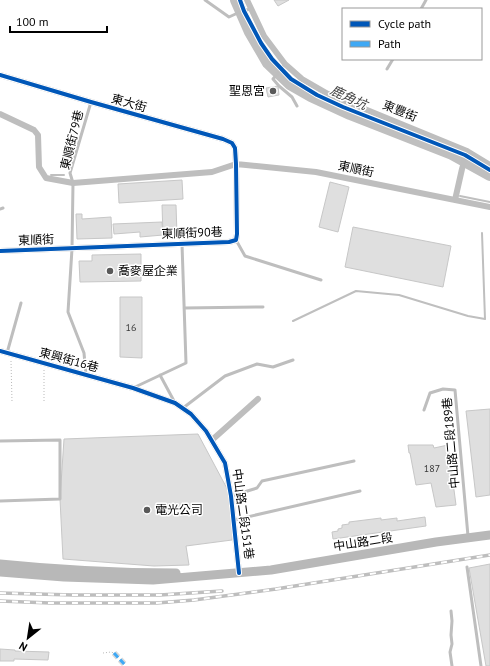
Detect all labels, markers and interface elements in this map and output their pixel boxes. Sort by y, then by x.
scale bar [10,8,107,34]
legend [342,8,482,60]
text: 100 m [16,14,49,29]
text: Cycle path [378,16,431,31]
text: Path [378,36,401,51]
water label: 鹿角坑 [328,82,372,114]
place label: 聖恩宮 [229,83,265,98]
marker: 聖恩宮 [268,86,278,96]
street label: 東大街 [110,90,149,115]
street label: 東豐街 [381,97,420,124]
street label: 東順街79巷 [57,108,86,171]
street label: 東順街 [337,157,375,180]
street label: 東順街90巷 [161,224,223,241]
street label: 東順街 [18,231,54,248]
place label: 喬麥屋企業 [118,263,178,278]
marker: 喬麥屋企業 [105,266,115,276]
house number: 16 [126,321,136,334]
street label: 東興街16巷 [38,344,101,375]
street label: 中山路二段189巷 [439,397,462,489]
house number: 187 [424,462,440,475]
street label: 中山路二段151巷 [230,468,257,560]
place label: 電光公司 [155,502,203,517]
marker: 電光公司 [142,505,152,515]
street label: 中山路二段 [332,529,394,554]
north arrow [8,618,48,658]
text: N [16,639,30,655]

